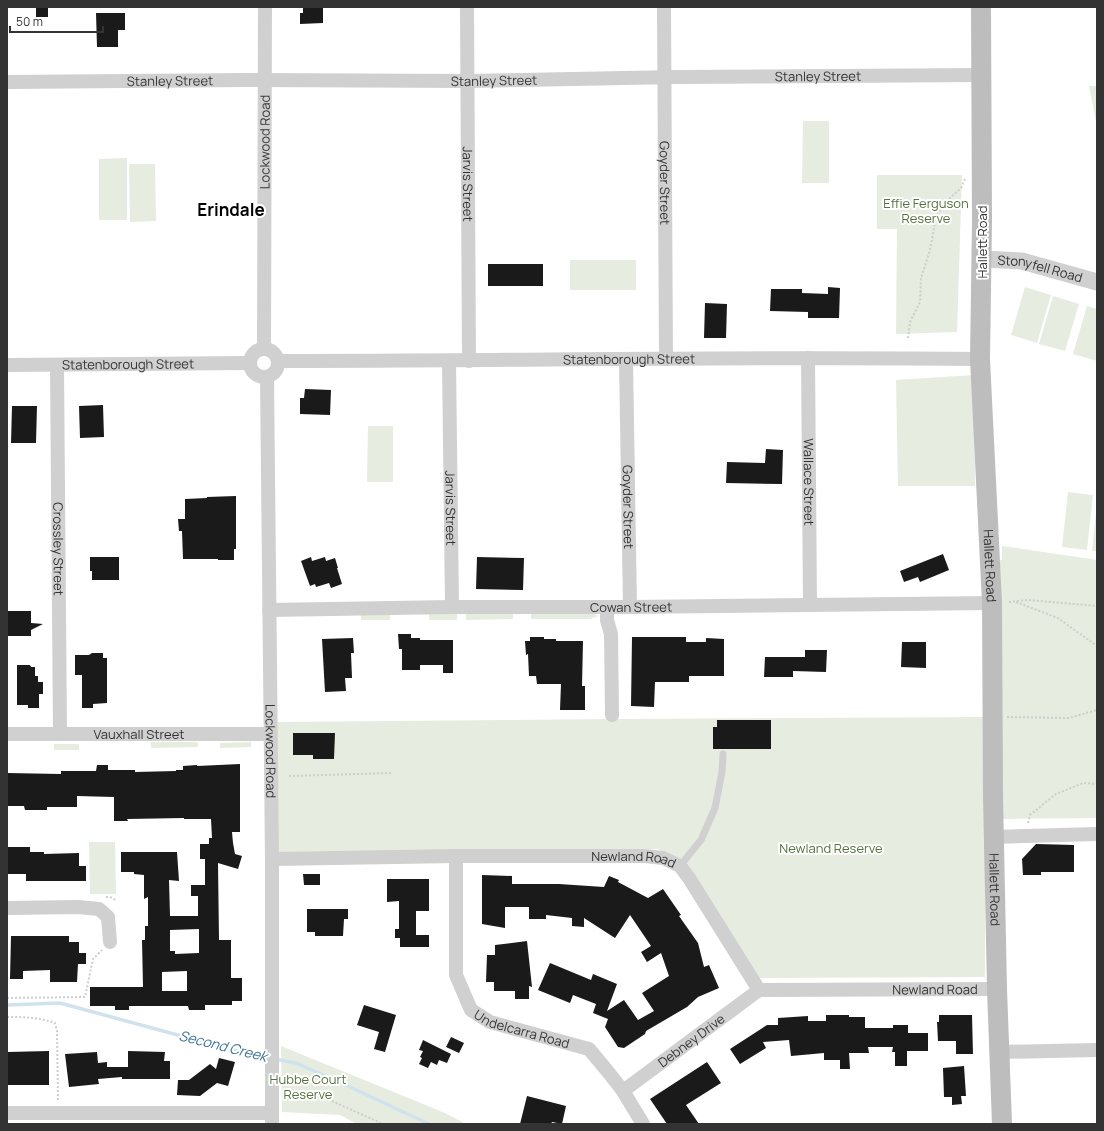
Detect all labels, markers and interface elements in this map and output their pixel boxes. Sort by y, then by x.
scale bar [10,8,103,34]
text: 50 m [16,13,43,30]
street label: Stanley Street [775,67,861,85]
street label: Stanley Street [127,71,213,90]
street label: Stanley Street [451,71,537,90]
street label: Lockwood Road [255,95,274,189]
street label: Goyder Street [656,141,674,225]
street label: Jarvis Street [459,146,477,222]
park label: Effie Ferguson Reserve [883,194,969,227]
district label: Erindale [197,198,265,221]
street label: Hallett Road [973,206,991,278]
street label: Stonyfell Road [997,251,1085,287]
street label: Statenborough Street [563,349,695,368]
street label: Statenborough Street [62,354,194,374]
street label: Wallace Street [800,438,818,526]
street label: Goyder Street [619,465,638,549]
street label: Jarvis Street [441,470,460,546]
street label: Crossley Street [49,502,68,596]
street label: Hallett Road [979,529,1001,603]
street label: Cowan Street [590,598,672,616]
street label: Lockwood Road [261,704,280,798]
street label: Vauxhall Street [94,725,185,743]
park label: Newland Reserve [779,839,883,857]
street label: Newland Road [591,847,679,872]
street label: Hallett Road [985,853,1005,926]
street label: Newland Road [892,980,978,998]
street label: Undelcarra Road [471,1005,572,1052]
street label: Debney Drive [654,1009,729,1071]
water label: Second Creek [177,1025,271,1066]
park label: Hubbe Court Reserve [270,1070,346,1103]

